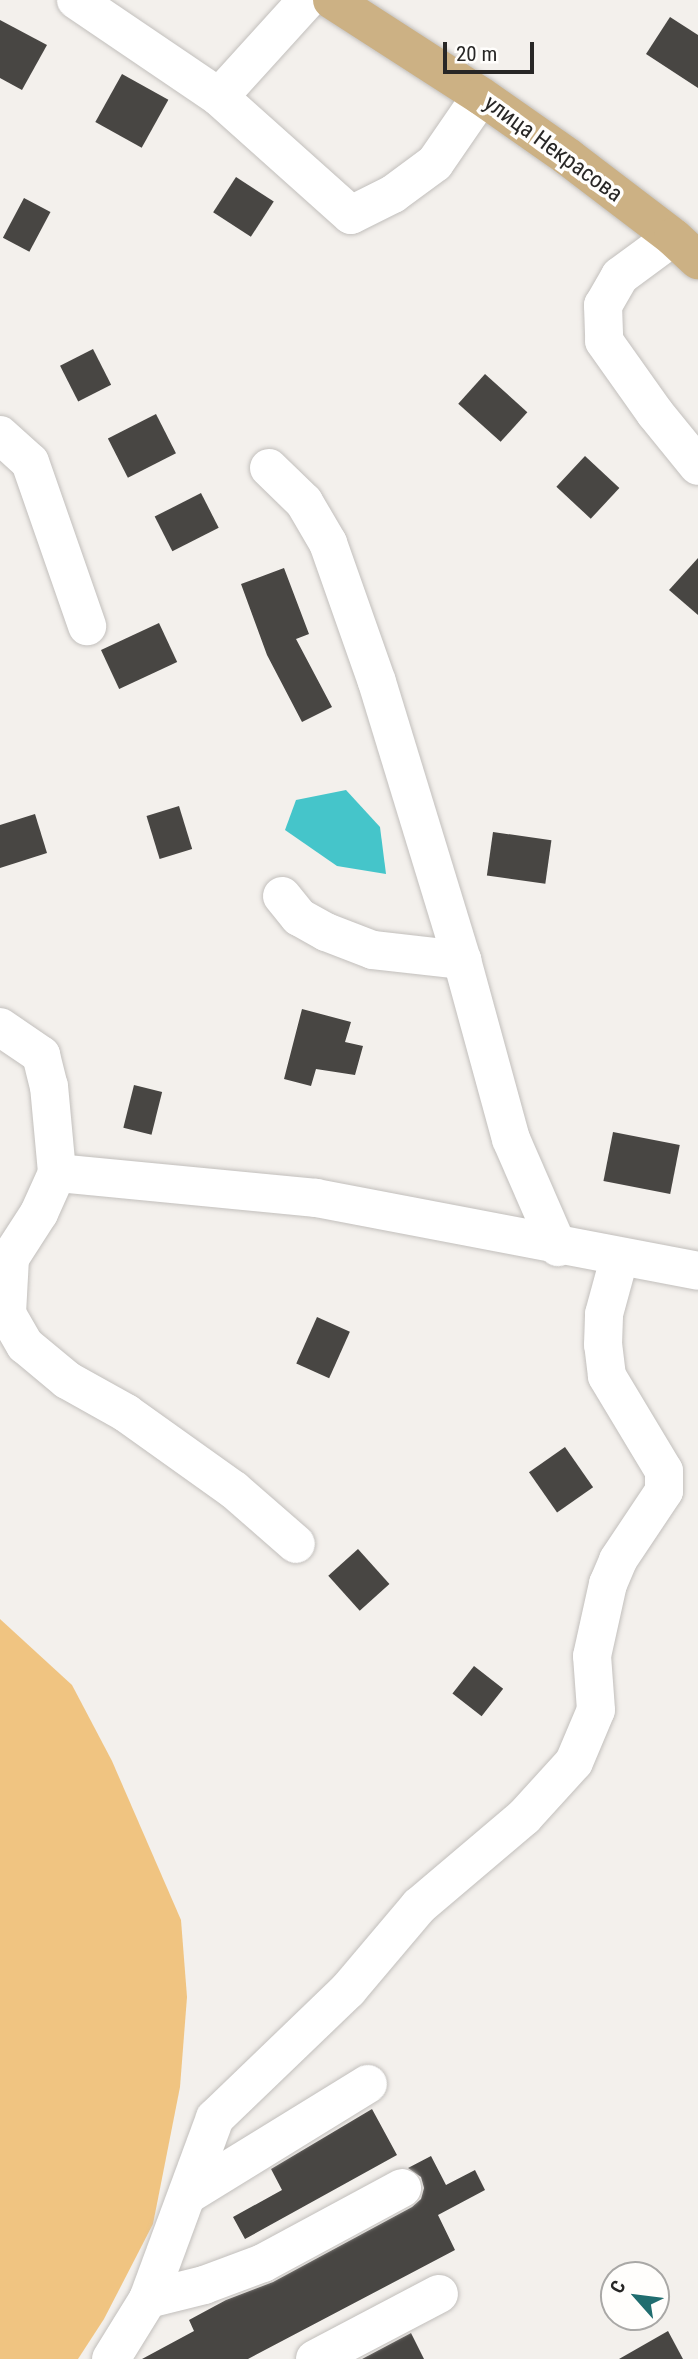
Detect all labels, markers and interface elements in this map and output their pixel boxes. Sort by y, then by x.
scale bar [446,28,537,72]
text: 20 m [456,42,497,66]
street label: улица Некрасова [478,90,628,208]
north arrow [600,2261,670,2331]
text: С [605,2277,630,2297]

